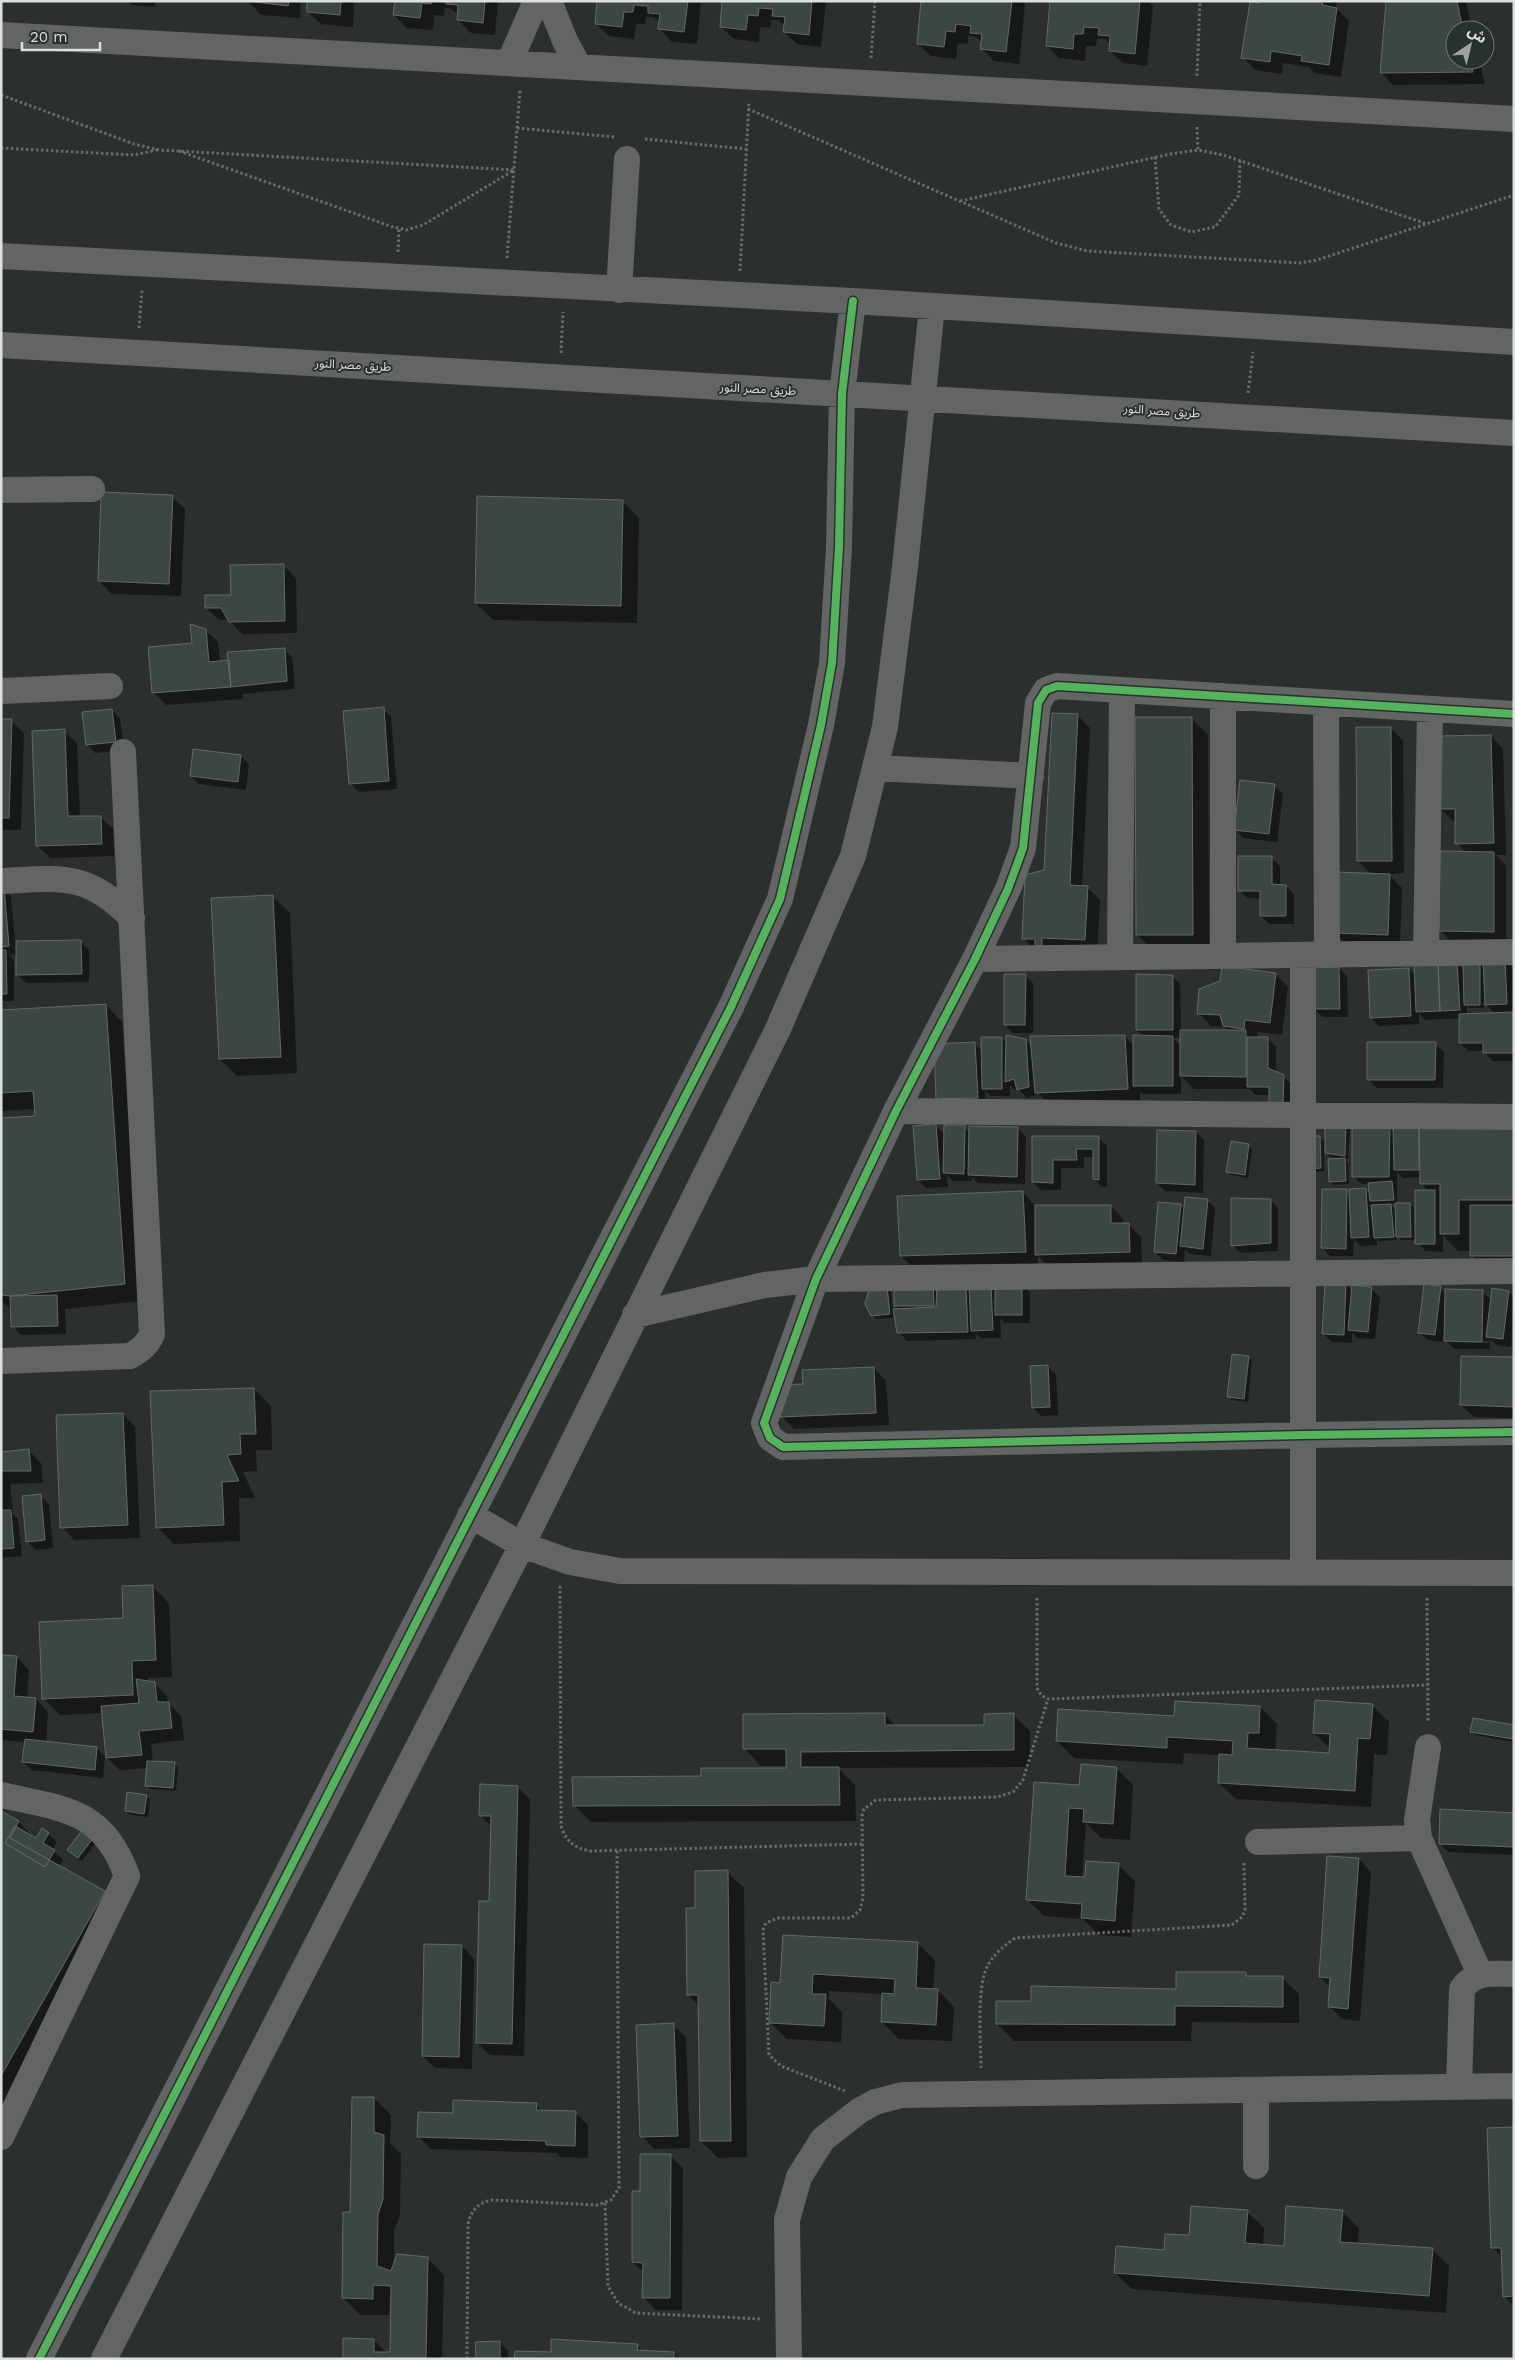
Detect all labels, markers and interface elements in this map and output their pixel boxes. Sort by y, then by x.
scale bar [22,20,100,52]
north arrow [1445,20,1495,70]
text: ش [1465,22,1490,46]
text: 20 m [30,28,68,46]
street label: طريق مصر النور [313,356,392,375]
street label: طريق مصر النور [718,380,797,399]
street label: طريق مصر النور [1122,401,1201,422]

